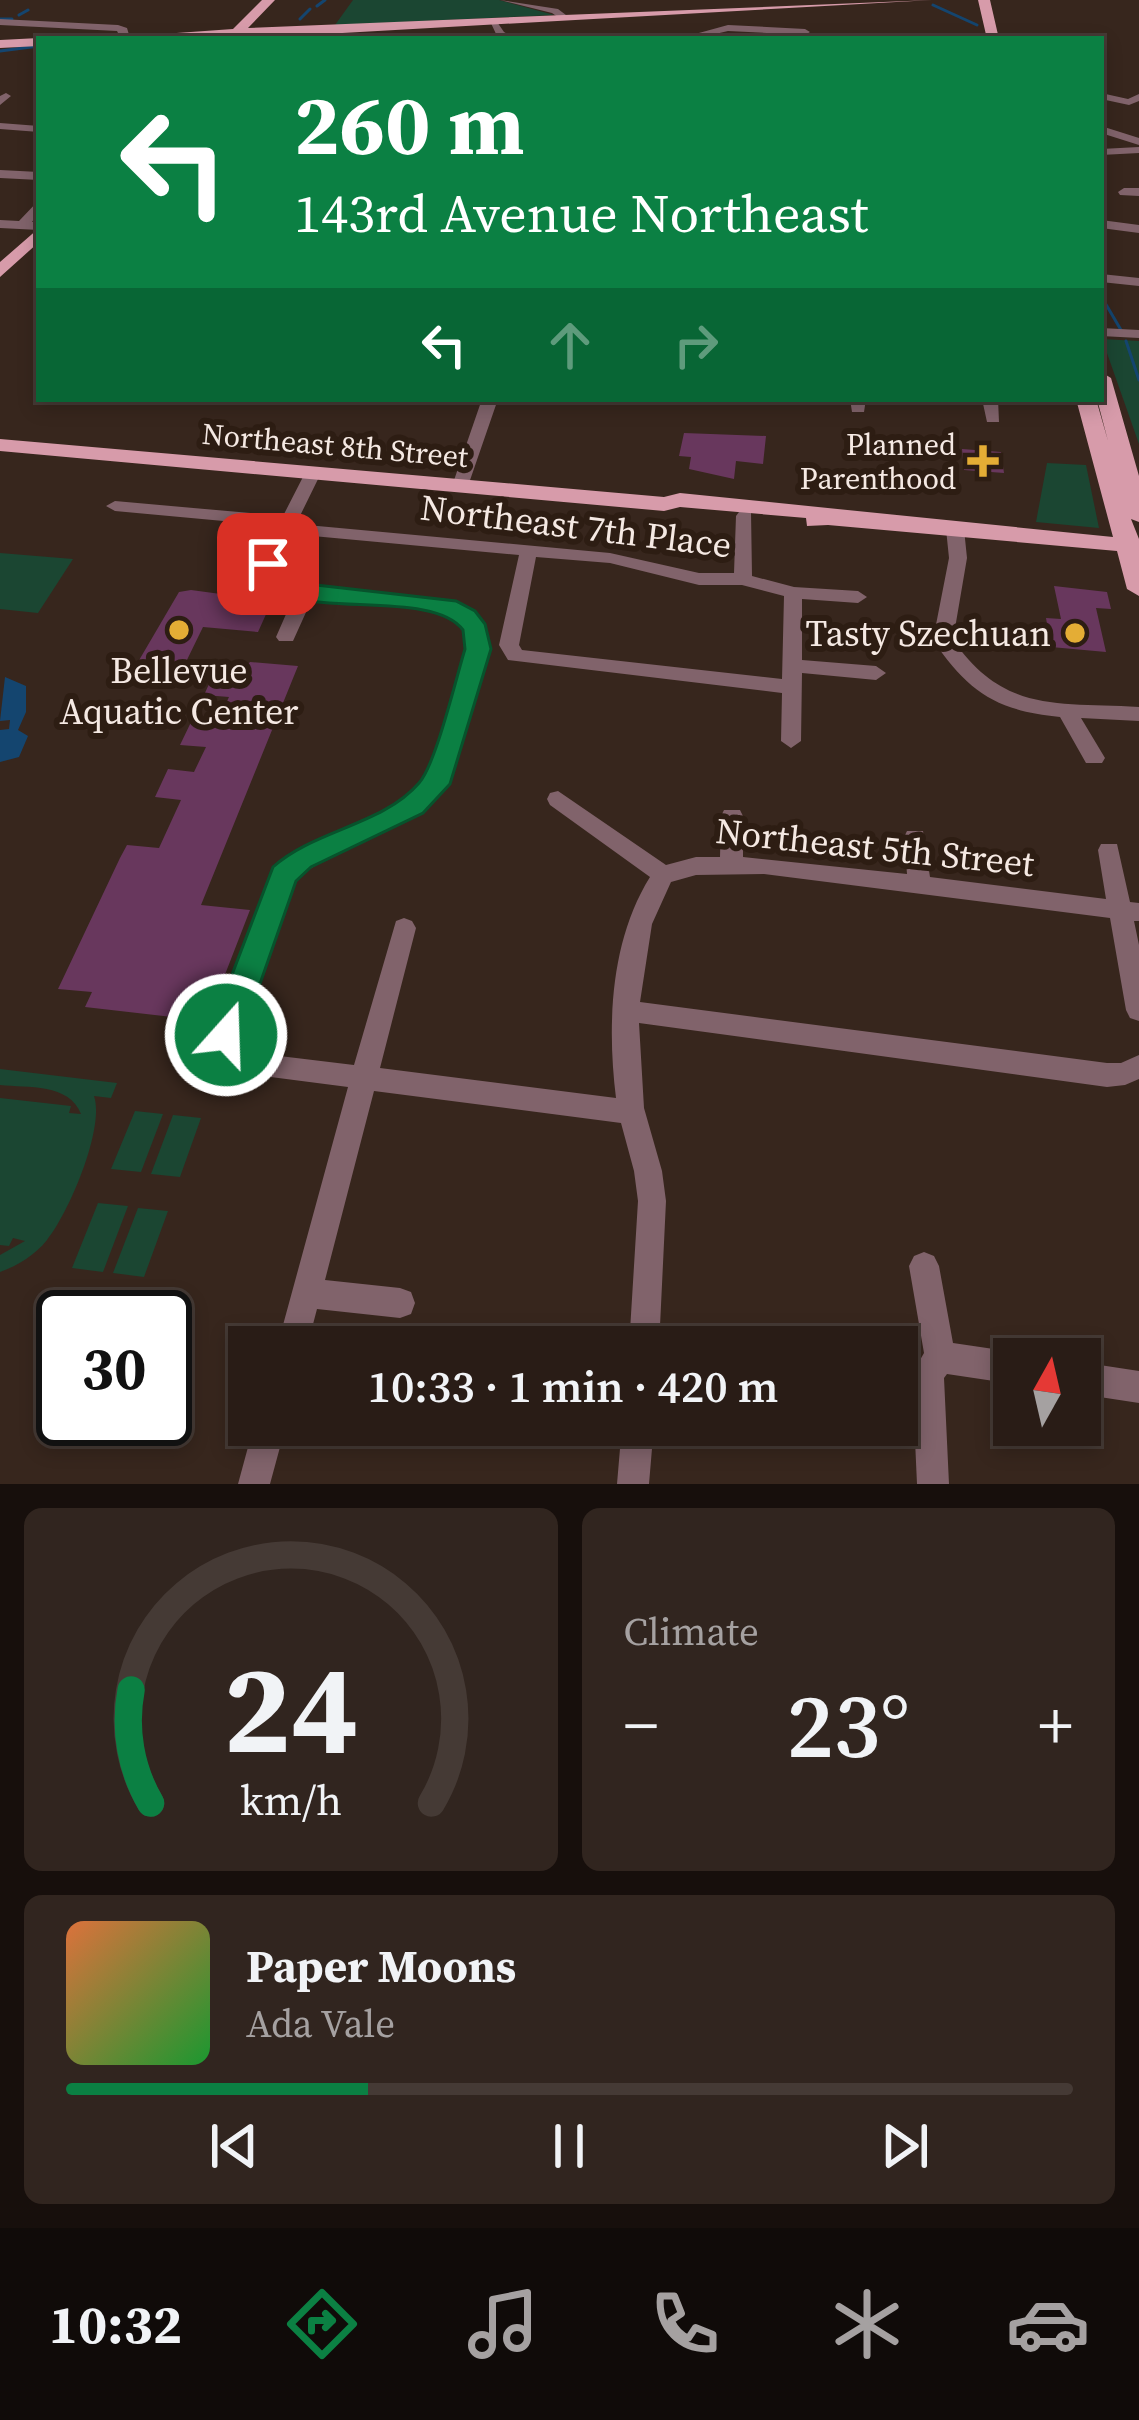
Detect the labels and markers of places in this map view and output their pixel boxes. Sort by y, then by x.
place label: Planned Parenthood [800,424,956,499]
marker: Planned Parenthood [967,445,999,477]
pin [217,513,319,615]
place label: Tasty Szechuan [805,609,1051,658]
marker: Bellevue Aquatic Center [166,617,192,643]
marker: Tasty Szechuan [1062,620,1088,646]
place label: Bellevue Aquatic Center [60,646,298,736]

